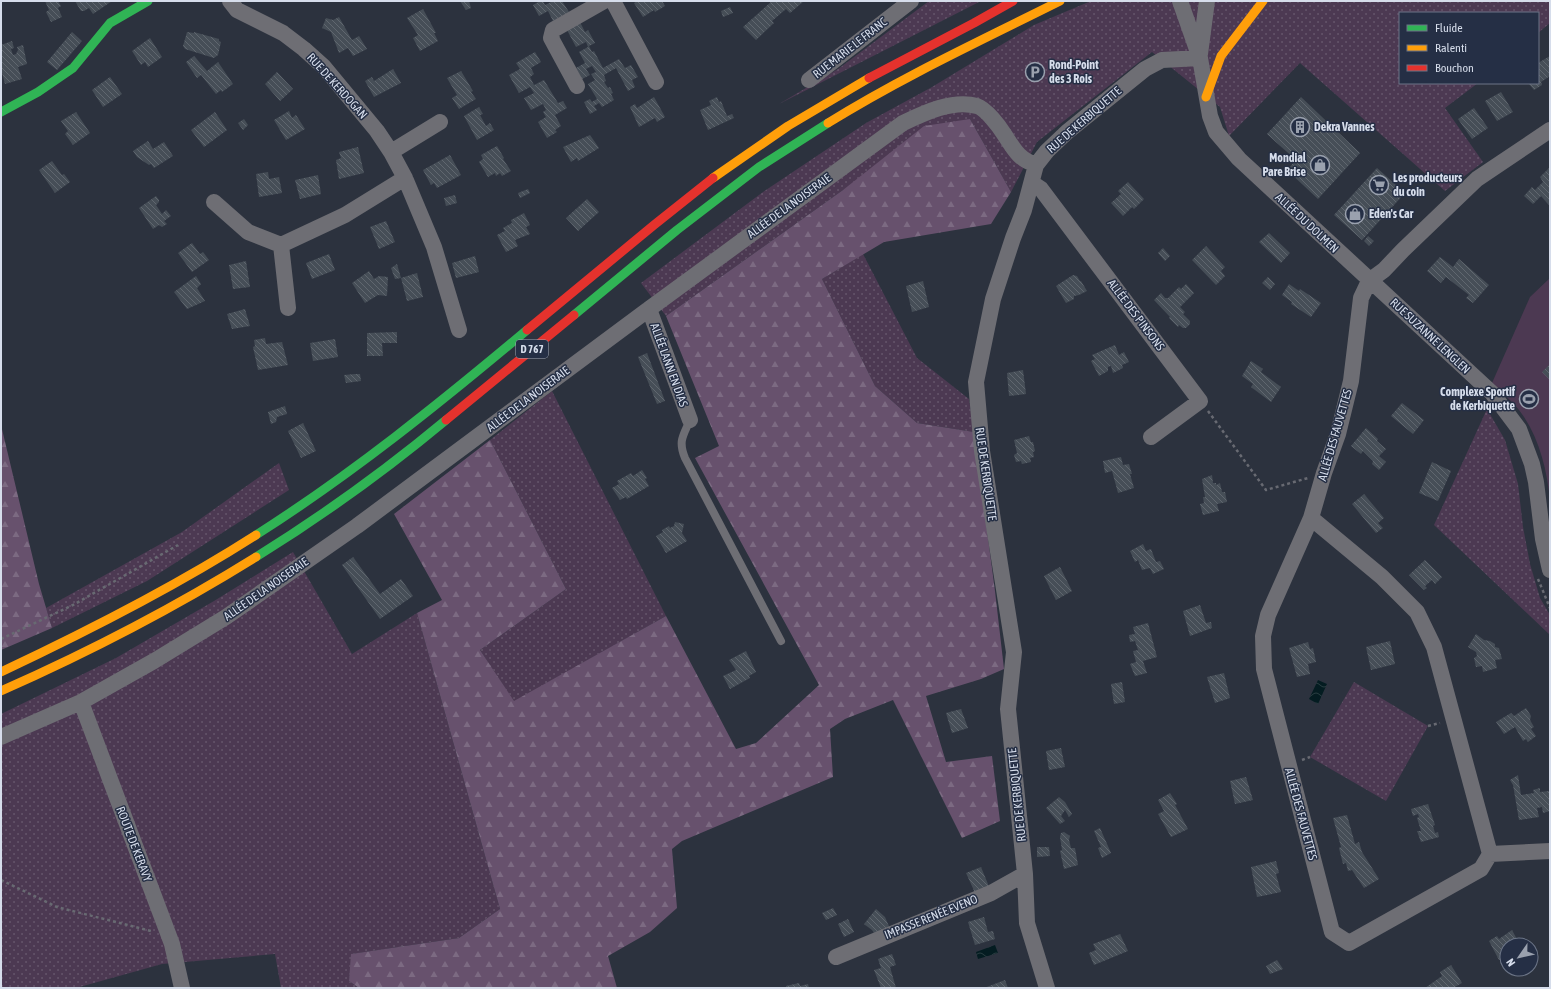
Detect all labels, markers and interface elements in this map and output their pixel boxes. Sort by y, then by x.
legend [1399,12,1539,84]
street label: RUE MARIE LE FRANC [810,14,890,81]
text: Fluide [1435,21,1463,35]
text: Ralenti [1435,41,1467,55]
street label: RUE DE KERDOGAN [304,50,370,122]
place label: Rond-Point des 3 Rois [1049,58,1099,86]
parking icon: Rond-Point des 3 Rois [1024,61,1046,83]
text: Bouchon [1435,61,1474,75]
street label: RUE DE KERBIQUETTE [1044,84,1124,156]
building icon: Dekra Vannes [1289,116,1311,138]
place label: Dekra Vannes [1314,120,1375,134]
place label: Mondial Pare Brise [1262,151,1307,179]
shop icon: Mondial Pare Brise [1309,154,1331,176]
street label: ALLÉE DE LA NOISERAIE [744,171,834,241]
place label: Les producteurs du coin [1393,171,1463,199]
supermarket icon: Les producteurs du coin [1368,174,1390,196]
street label: ALLÉE DU DOLMEN [1273,190,1341,256]
shop icon: Eden's Car [1344,203,1366,225]
place label: Eden's Car [1369,207,1414,221]
street label: ALLÉE DES PINSONS [1105,277,1167,353]
street label: RUE SUZANNE LENGLEN [1387,295,1473,377]
street label: ALLÉE LANN EN DIAS [647,321,691,409]
road number: D 767 [516,340,548,358]
street label: ALLÉE DE LA NOISERAIE [484,363,572,435]
place label: Complexe Sportif de Kerbiquette [1440,385,1516,413]
street label: ALLÉE DES FAUVETTES [1315,388,1355,482]
sports icon: Complexe Sportif de Kerbiquette [1518,388,1540,410]
street label: RUE DE KERBIQUETTE [973,427,999,521]
street label: ALLÉE DE LA NOISERAIE [221,555,311,623]
street label: RUE DE KERBIQUETTE [1005,748,1029,842]
street label: ALLÉE DES FAUVETTES [1282,766,1320,862]
street label: ROUTE DE KERAVY [113,804,155,884]
street label: IMPASSE RENÉE EVENO [882,892,980,942]
north arrow [1499,937,1539,977]
text: N [1504,957,1518,969]

